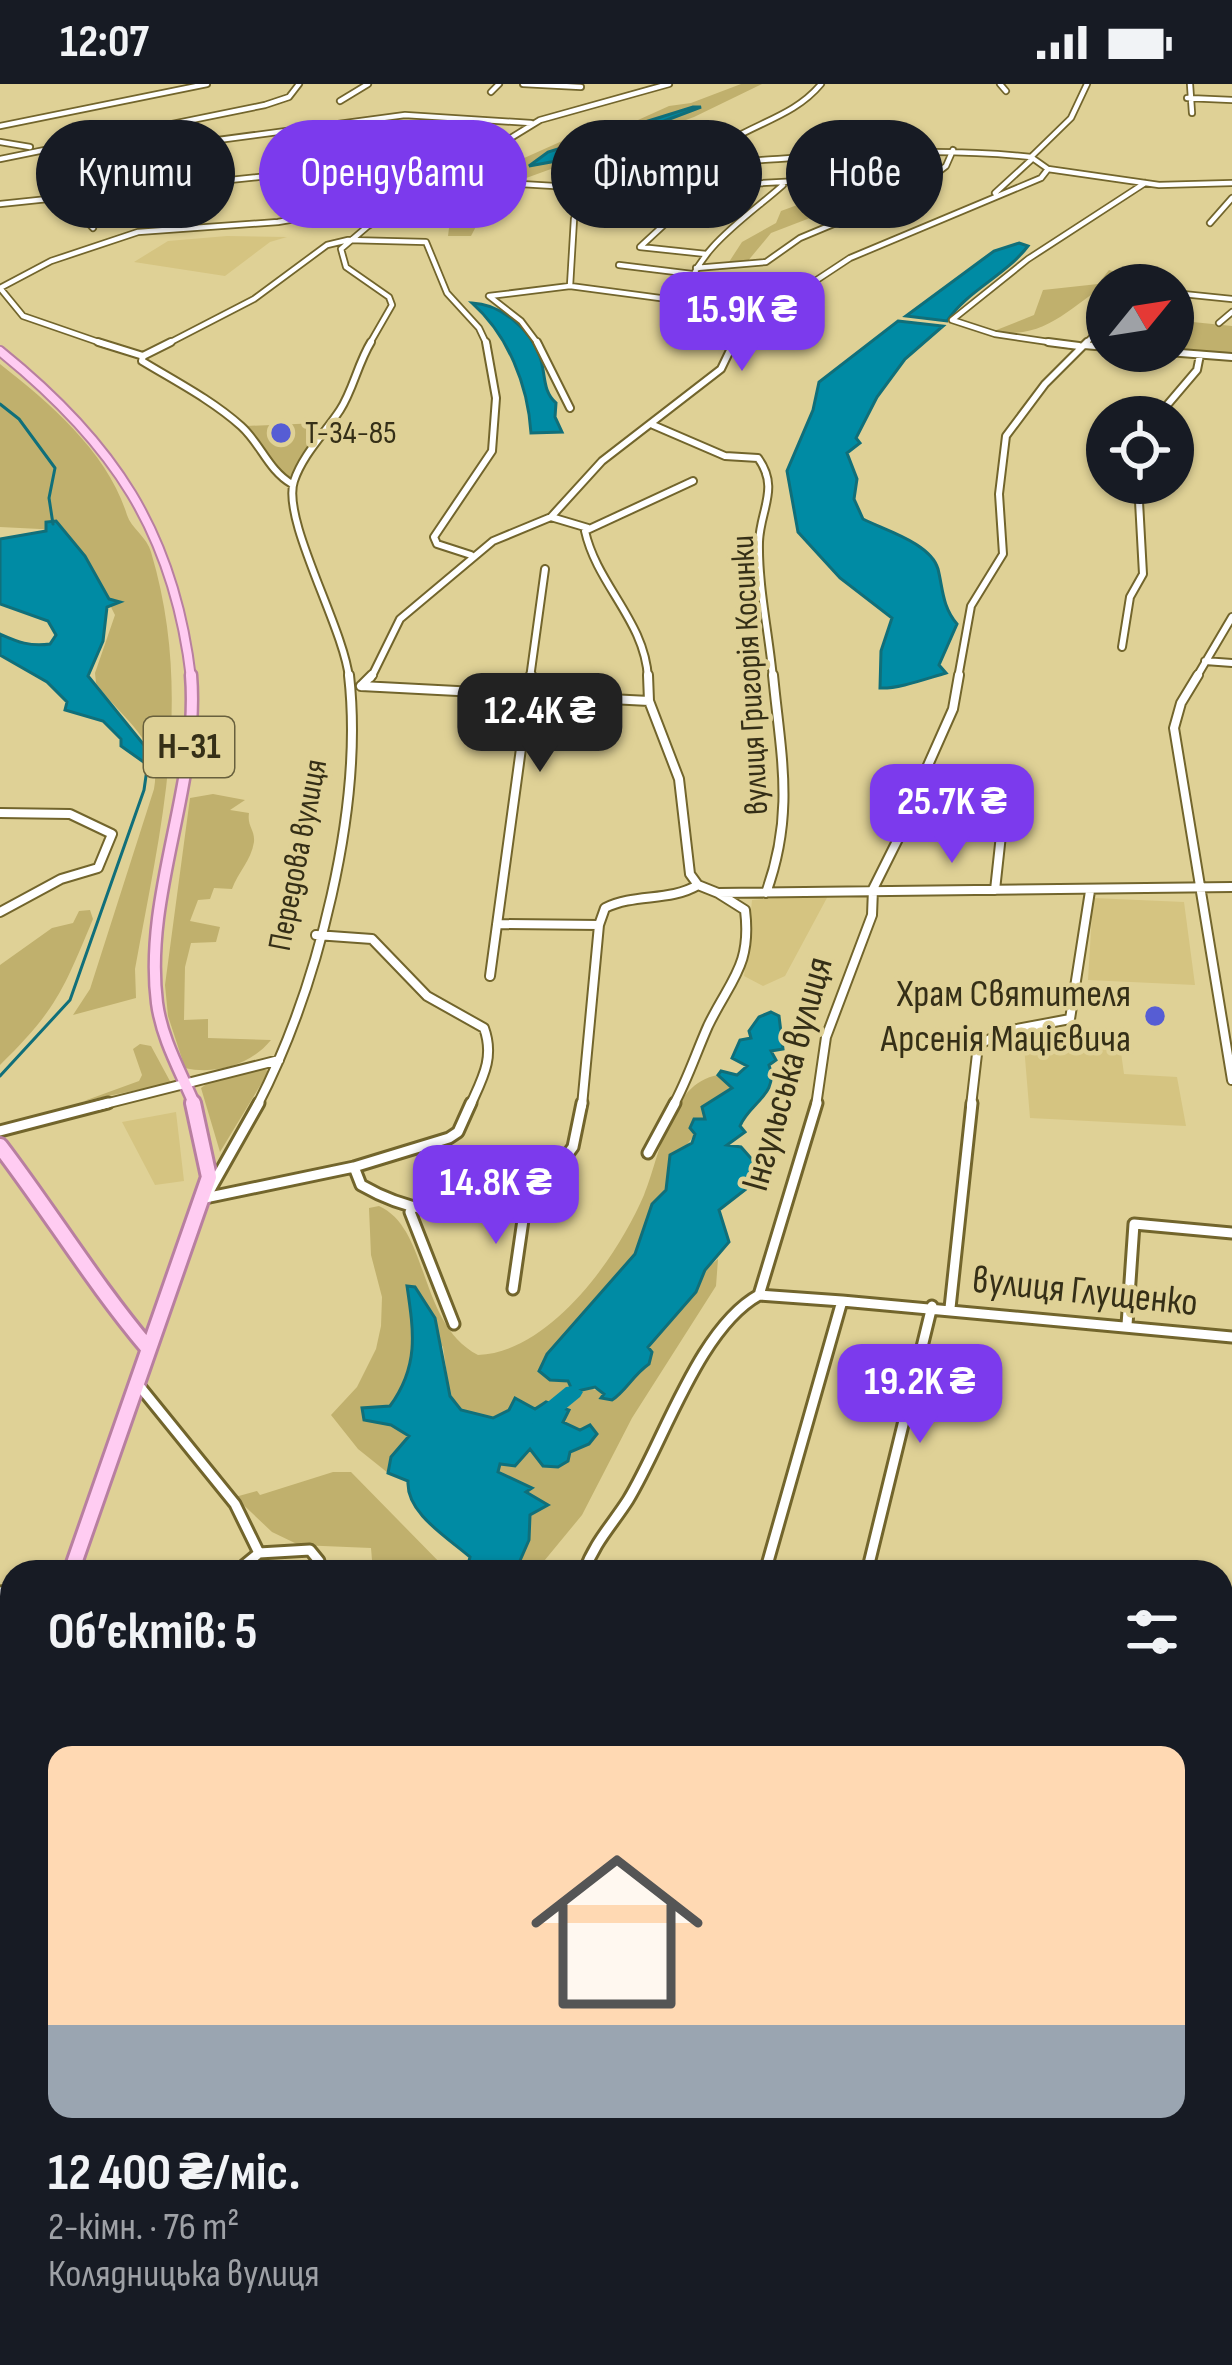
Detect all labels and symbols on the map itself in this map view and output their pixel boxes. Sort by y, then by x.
north arrow [1086,264,1194,372]
pin: 15.9K ₴ [631,272,853,374]
place label: Т-34-85 [305,413,396,453]
marker: Т-34-85 [268,420,294,446]
street label: вулиця Григорія Косинки [723,534,777,816]
pin: 12.4K ₴ [429,673,651,775]
road number: Н-31 [144,717,234,777]
street label: Передова вулиця [260,756,336,954]
pin: 25.7K ₴ [841,764,1063,866]
street label: Інгульська вулиця [732,952,844,1196]
place label: Храм Святителя Арсенія Мацієвича [880,971,1131,1063]
marker: Храм Святителя Арсенія Мацієвича [1142,1003,1168,1029]
pin: 14.8K ₴ [385,1145,607,1247]
street label: вулиця Глущенко [970,1257,1200,1327]
pin: 19.2K ₴ [809,1344,1031,1446]

